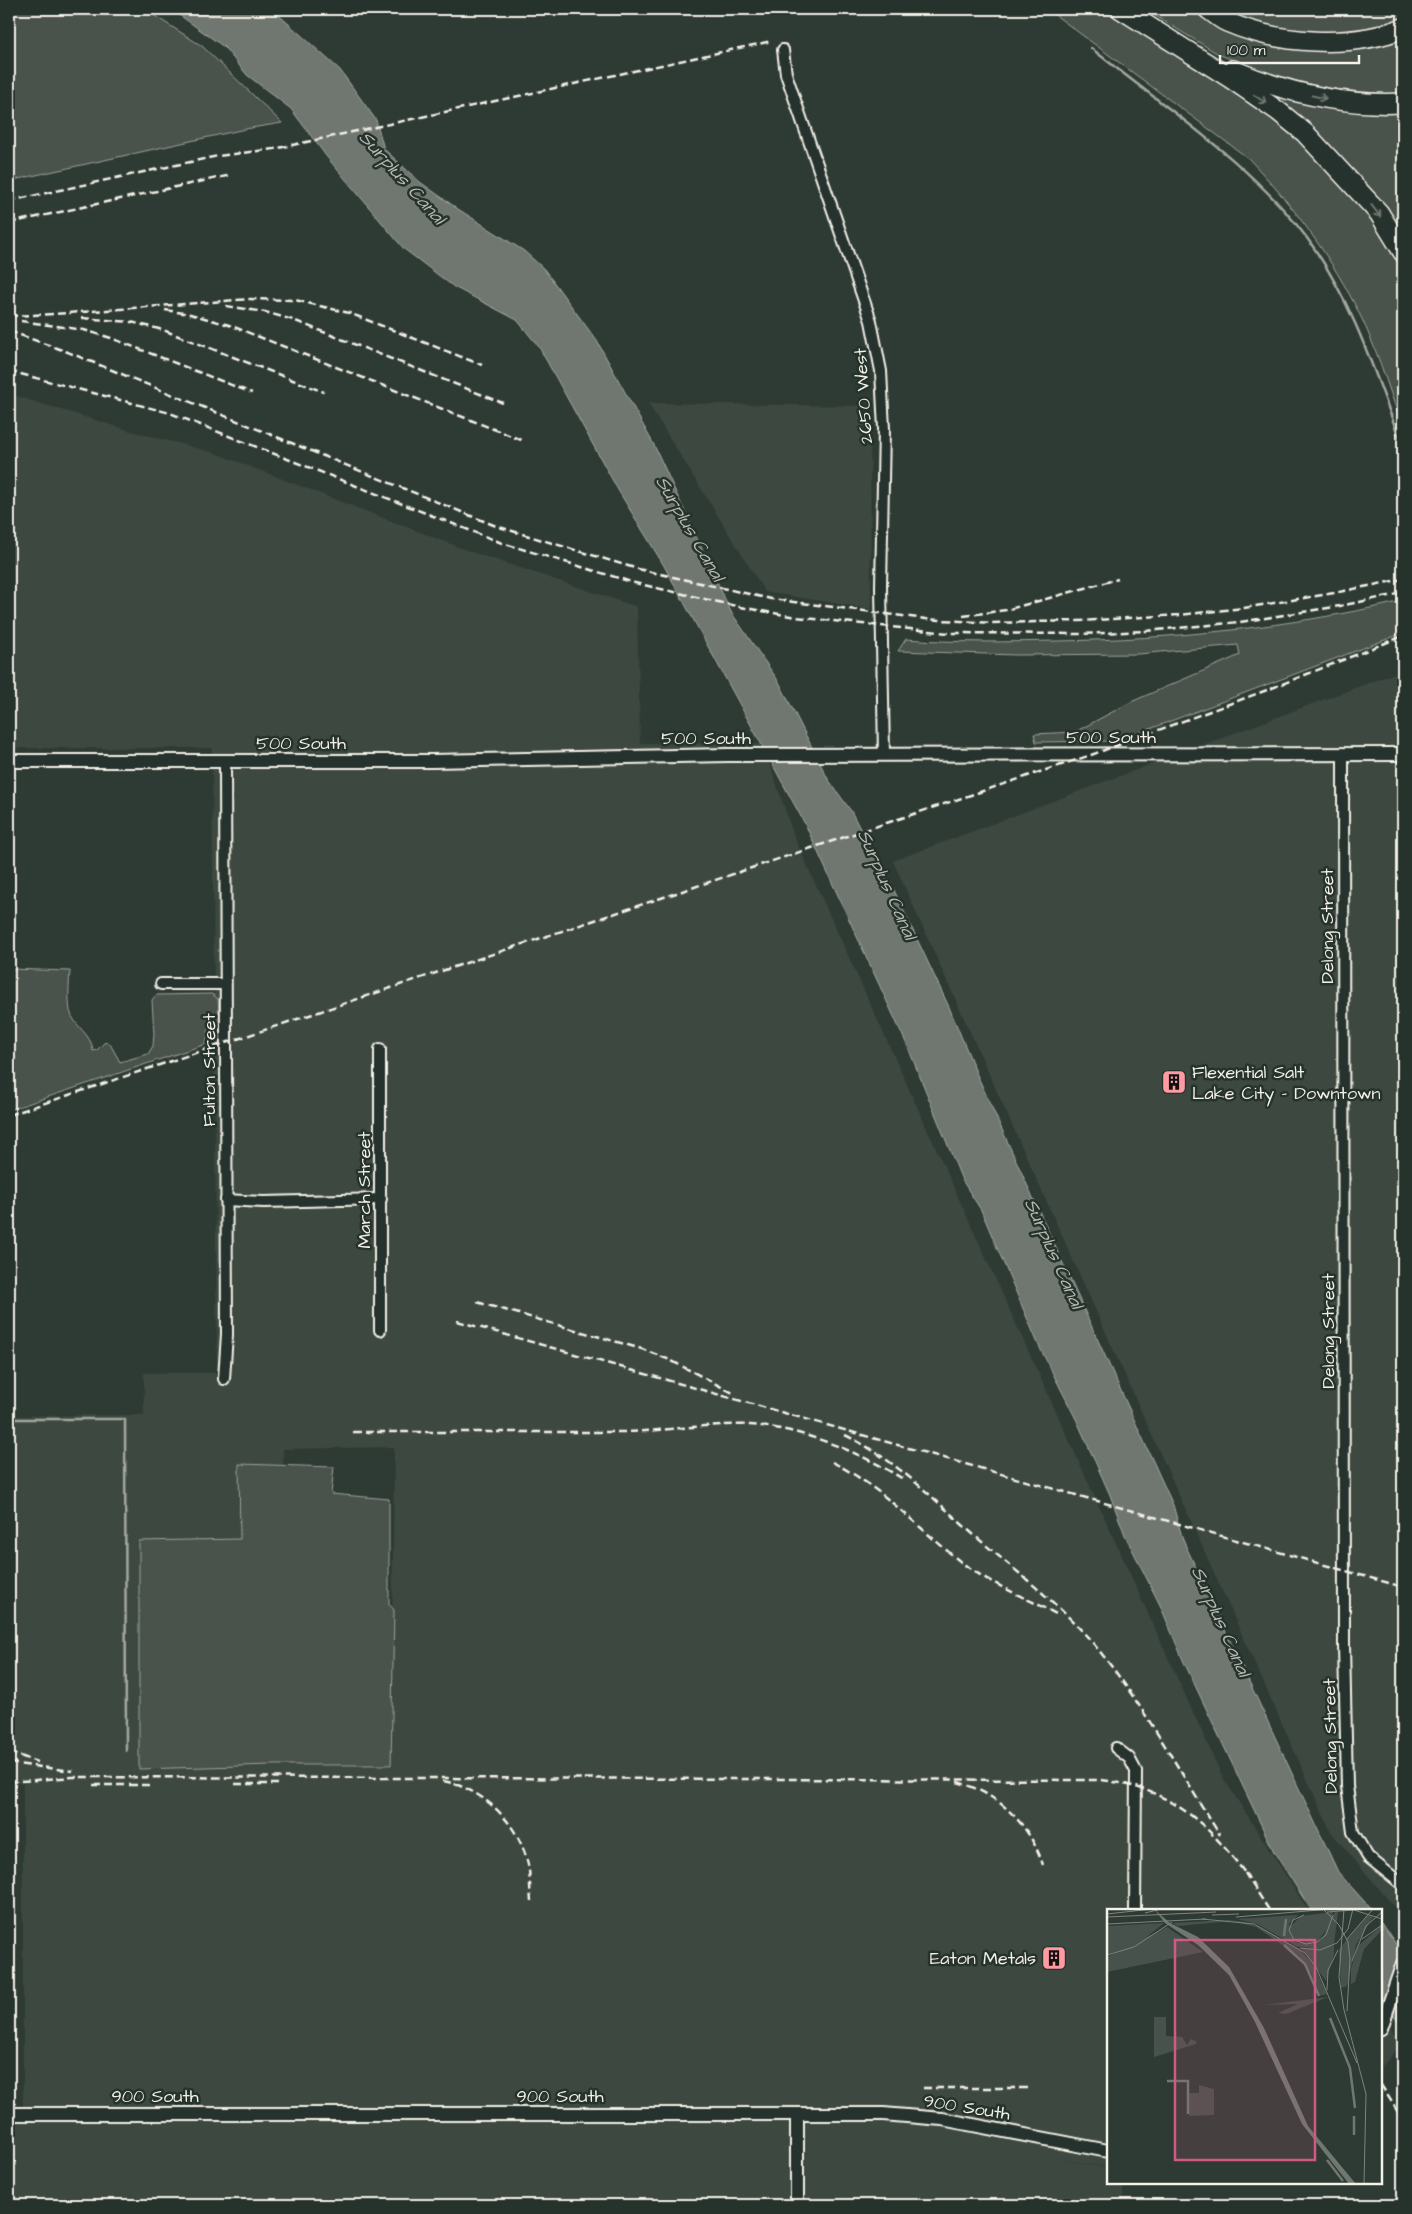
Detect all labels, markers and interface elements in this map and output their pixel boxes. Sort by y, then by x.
scale bar [1220,32,1358,64]
text: 100 m [1227,40,1266,61]
one-way arrow [1310,93,1326,102]
one-way arrow [1253,94,1267,104]
water label: Surplus Canal [352,125,453,233]
one-way arrow [1371,204,1382,217]
street label: 2650 West [848,347,879,445]
water label: Surplus Canal [649,471,732,589]
street label: 500 South [1066,725,1156,750]
street label: 500 South [661,726,751,751]
street label: 500 South [256,731,346,756]
water label: Surplus Canal [850,825,924,947]
street label: Delong Street [1315,868,1341,984]
street label: Fulton Street [197,1012,222,1127]
place label: Flexential Salt Lake City - Downtown [1192,1060,1381,1107]
building icon: Flexential Salt Lake City - Downtown [1161,1069,1187,1095]
street label: March Street [352,1131,377,1249]
water label: Surplus Canal [1017,1194,1091,1316]
street label: Delong Street [1316,1273,1342,1389]
water label: Surplus Canal [1184,1562,1258,1684]
street label: Delong Street [1317,1677,1345,1794]
inset map [1107,1909,1382,2184]
building icon: Eaton Metals [1041,1945,1067,1971]
place label: Eaton Metals [930,1946,1036,1971]
street label: 900 South [111,2084,199,2109]
street label: 900 South [516,2084,604,2109]
street label: 900 South [922,2088,1012,2127]

